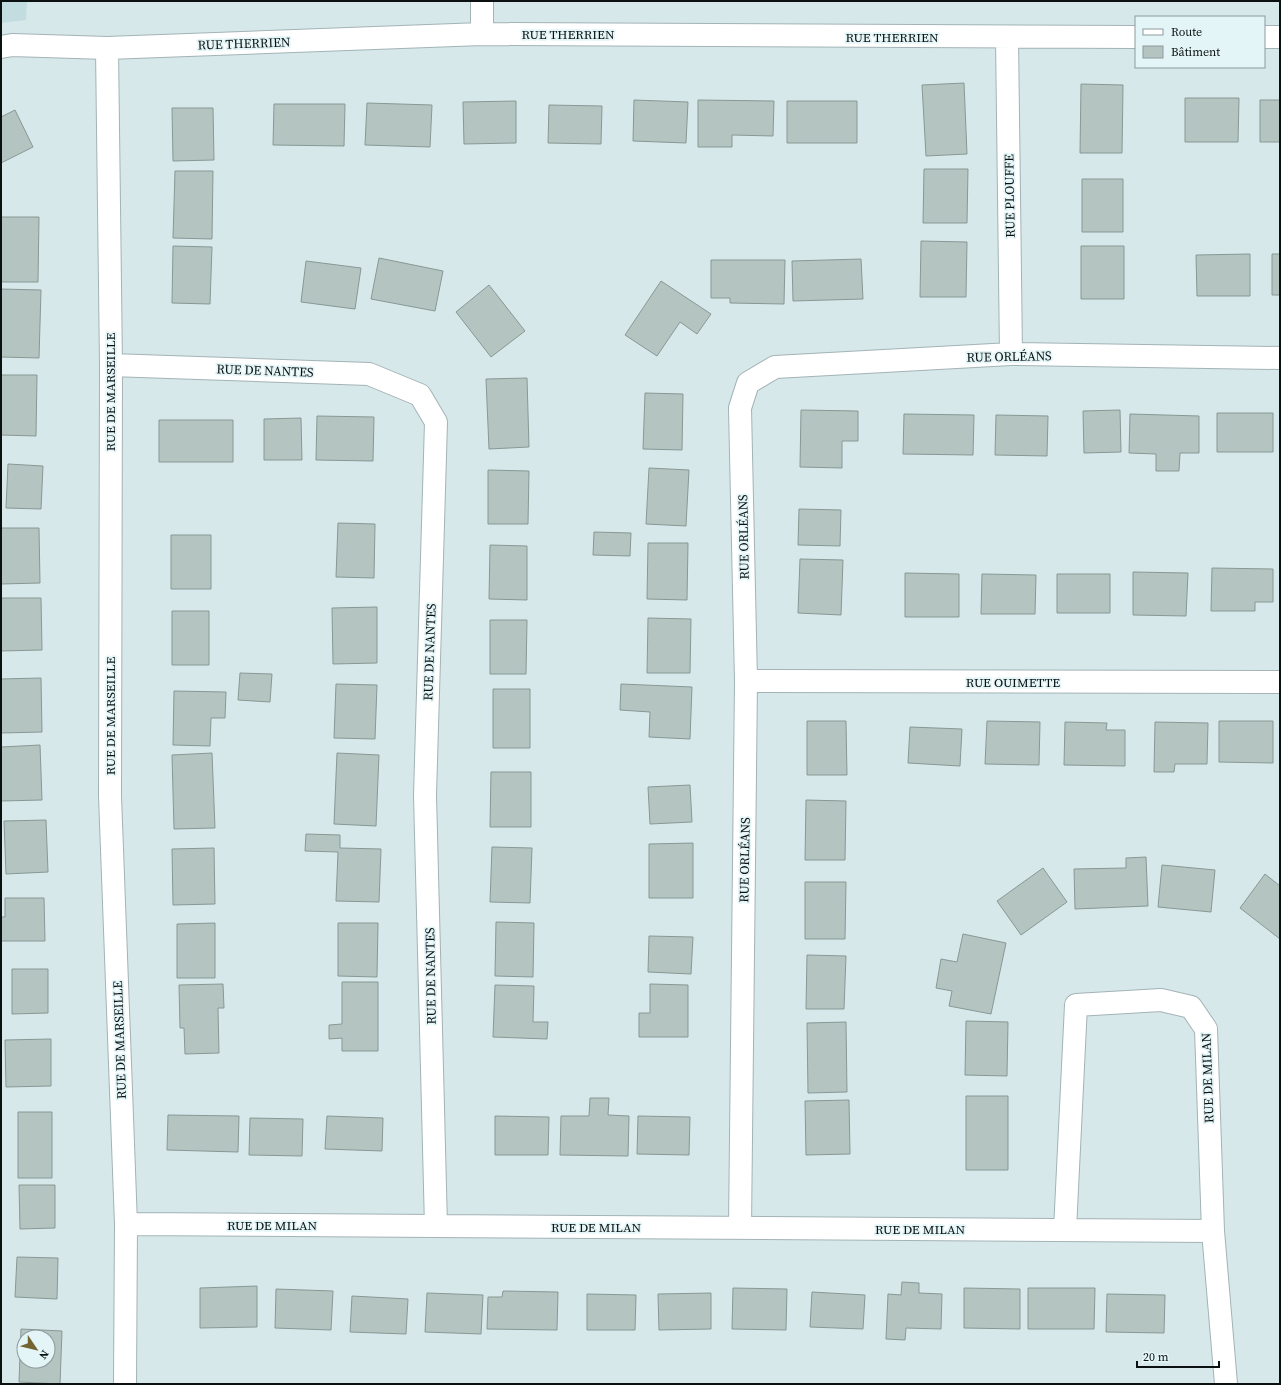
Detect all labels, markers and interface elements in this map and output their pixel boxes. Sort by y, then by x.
legend [1135,16,1265,68]
text: Route [1171,24,1202,40]
street label: RUE THERRIEN [522,26,615,43]
street label: RUE THERRIEN [846,29,939,46]
street label: RUE THERRIEN [197,33,291,54]
text: Bâtiment [1171,44,1220,60]
street label: RUE PLOUFFE [1000,154,1019,238]
street label: RUE DE MARSEILLE [102,333,119,451]
street label: RUE ORLÉANS [966,347,1052,366]
street label: RUE DE NANTES [216,360,314,381]
street label: RUE ORLÉANS [734,494,753,580]
street label: RUE DE NANTES [419,603,440,701]
street label: RUE DE MARSEILLE [102,657,119,775]
street label: RUE OUIMETTE [966,674,1060,691]
street label: RUE ORLÉANS [735,817,754,903]
street label: RUE DE NANTES [421,927,440,1025]
street label: RUE DE MARSEILLE [109,980,130,1100]
street label: RUE DE MILAN [1197,1032,1218,1123]
street label: RUE DE MILAN [227,1217,318,1234]
street label: RUE DE MILAN [551,1219,642,1236]
street label: RUE DE MILAN [875,1221,966,1238]
north arrow [16,1329,56,1369]
scale bar [1137,1343,1219,1369]
text: N [35,1347,52,1362]
text: 20 m [1143,1349,1169,1365]

